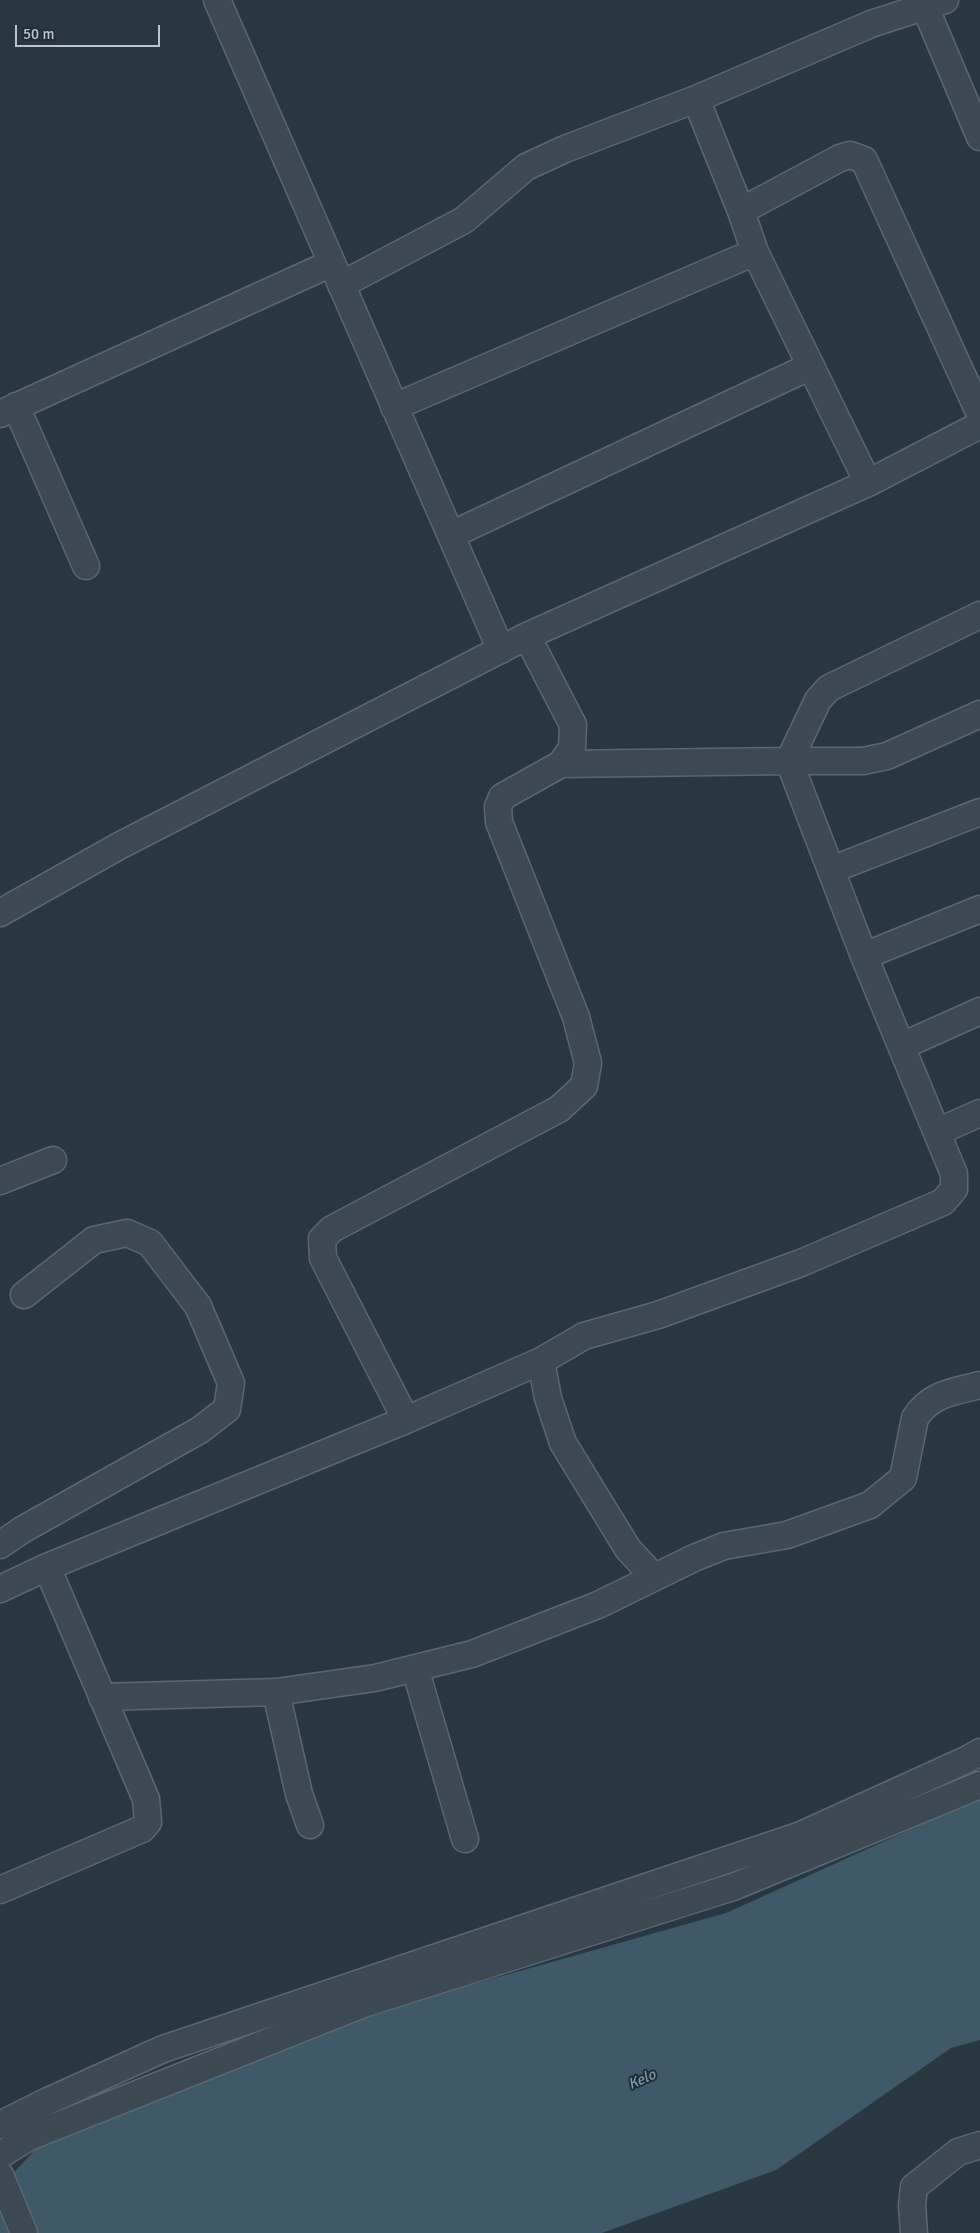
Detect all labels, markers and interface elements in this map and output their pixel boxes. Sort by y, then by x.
scale bar [18,15,162,47]
text: 50 m [23,25,54,43]
water label: Kelo [625,2066,659,2094]

